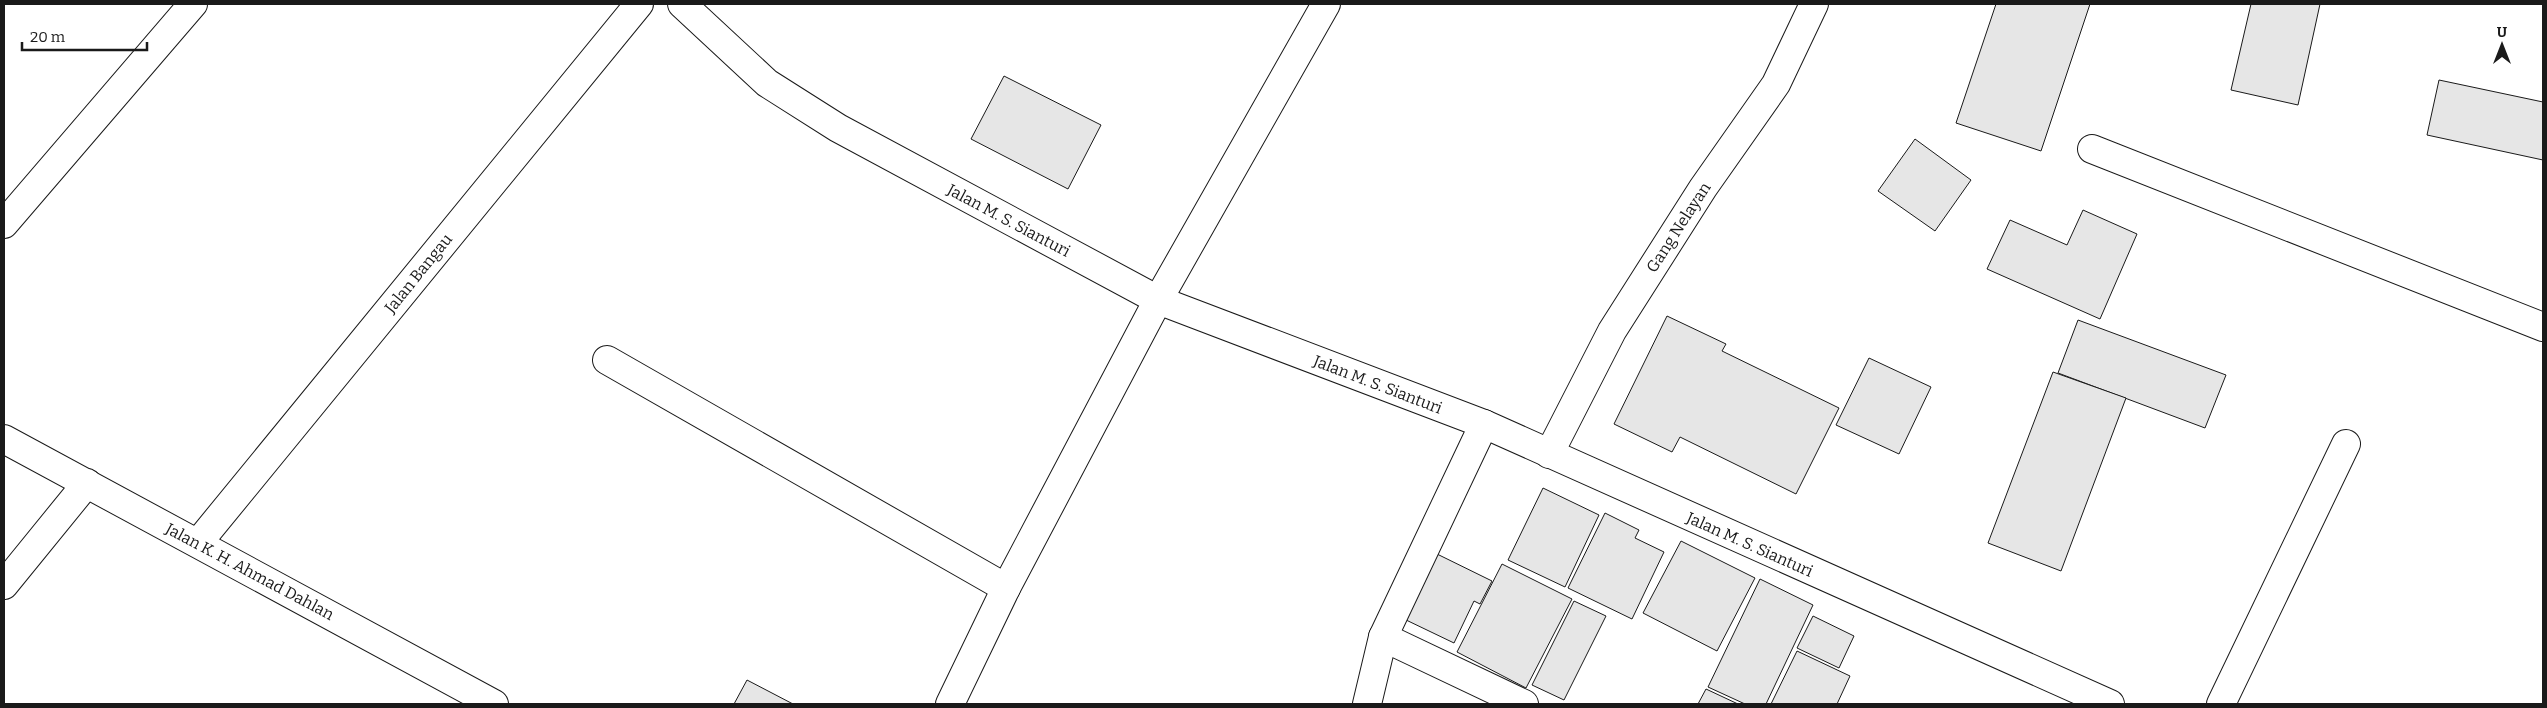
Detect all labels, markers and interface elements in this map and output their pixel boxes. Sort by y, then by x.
scale bar [22,20,148,52]
north arrow [2477,20,2527,70]
text: U [2497,24,2508,41]
text: 20 m [30,28,66,46]
street label: Gang Nelayan [1642,179,1715,276]
street label: Jalan M. S. Sianturi [943,180,1074,261]
street label: Jalan Bangau [380,230,456,318]
street label: Jalan M. S. Sianturi [1310,351,1445,418]
street label: Jalan M. S. Sianturi [1683,508,1816,581]
street label: Jalan K. H. Ahmad Dahlan [161,518,337,624]

